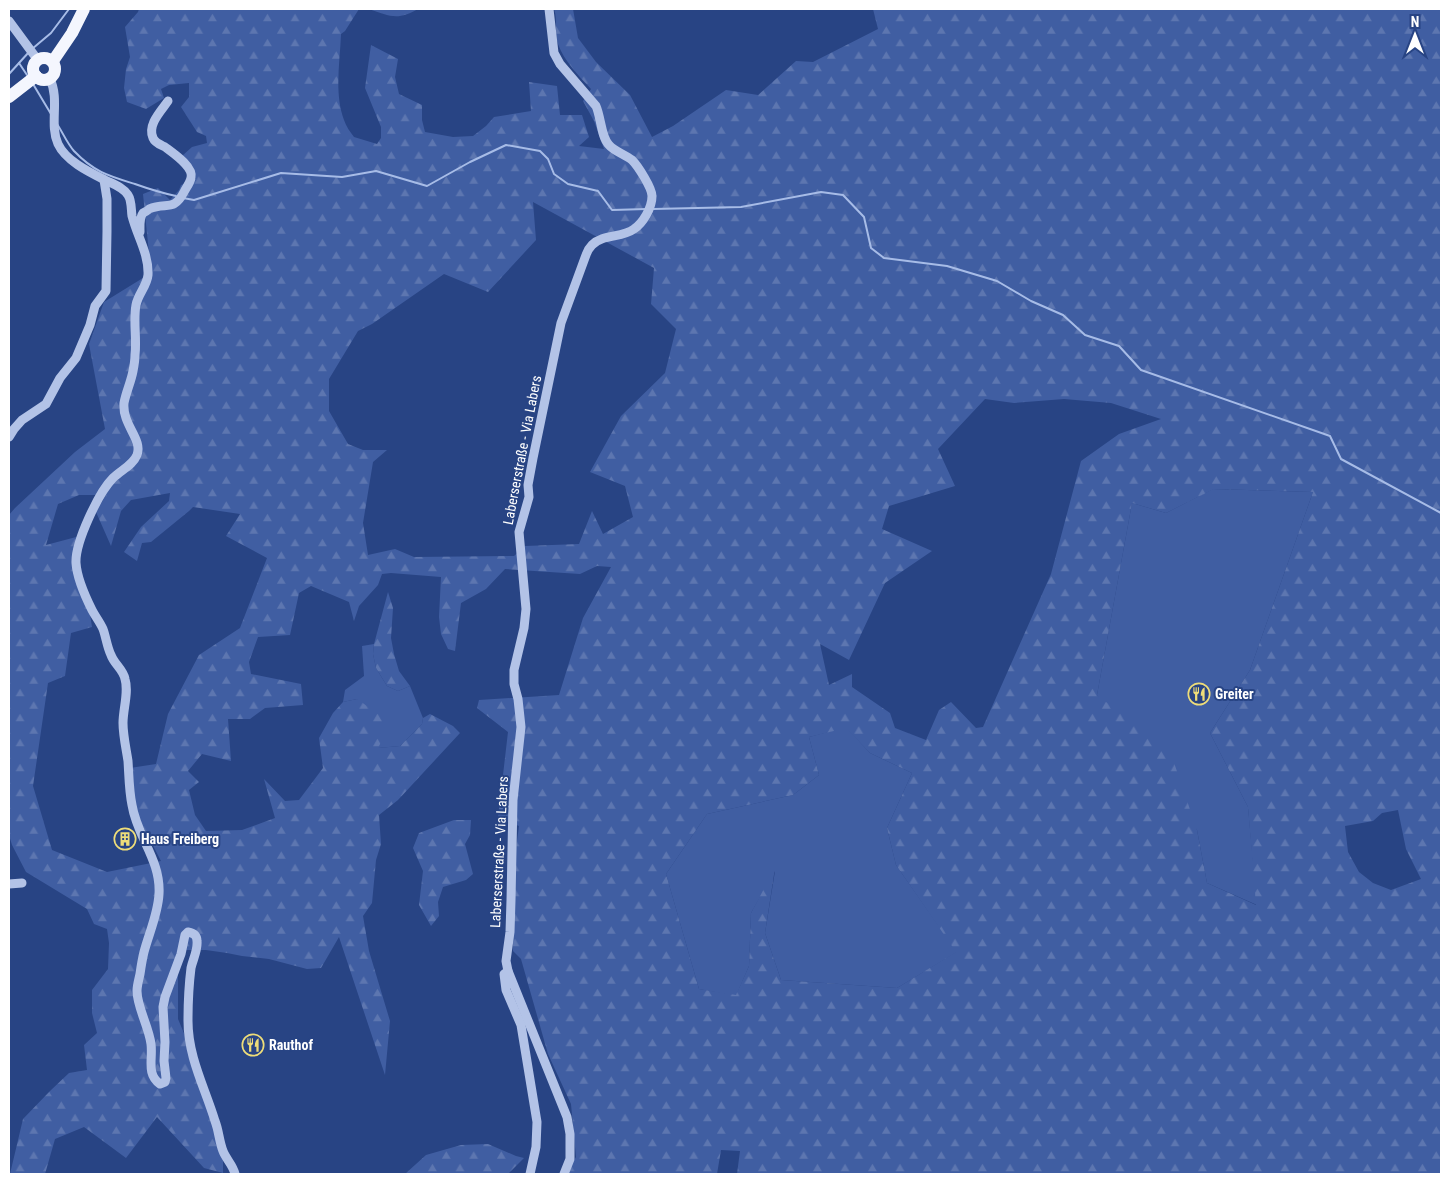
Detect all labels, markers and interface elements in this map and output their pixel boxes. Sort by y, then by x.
north arrow [1390,10,1440,60]
text: N [1411,14,1419,30]
street label: Laberserstraße - Via Labers [500,374,544,526]
restaurant icon: Greiter [1187,682,1211,706]
place label: Greiter [1215,686,1254,702]
street label: Laberserstraße - Via Labers [487,776,511,928]
building icon: Haus Freiberg [113,827,137,851]
place label: Haus Freiberg [141,831,219,847]
restaurant icon: Rauthof [241,1033,265,1057]
place label: Rauthof [269,1037,313,1053]

